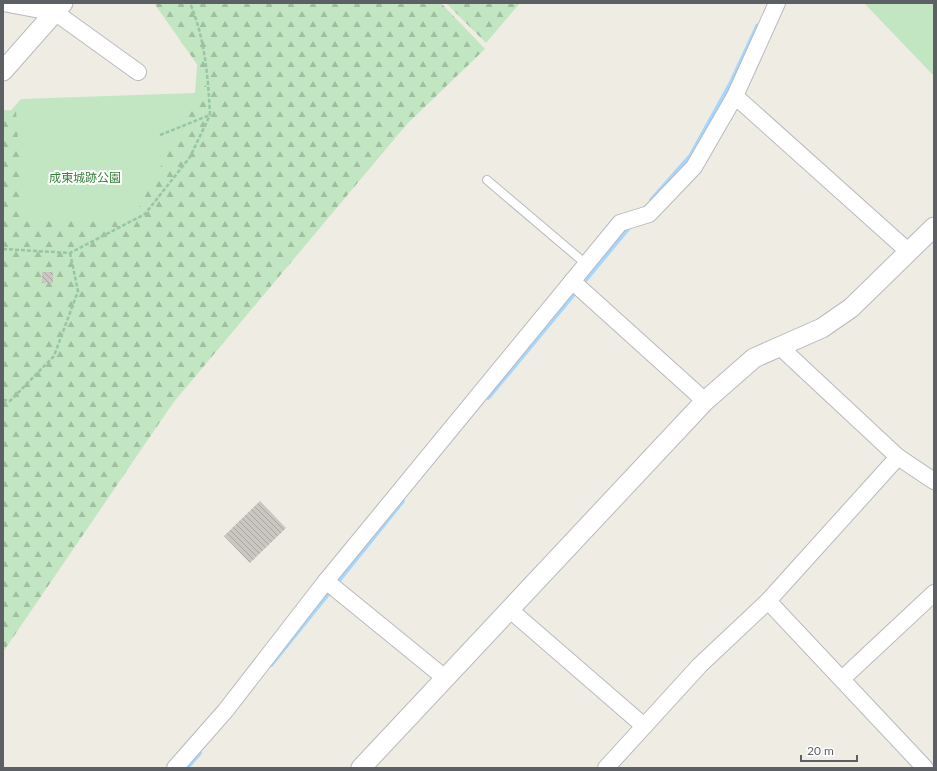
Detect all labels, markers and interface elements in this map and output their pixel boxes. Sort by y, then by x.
park label: 成東城跡公園 [49,170,121,185]
scale bar [801,737,857,763]
text: 20 m [807,743,834,758]

